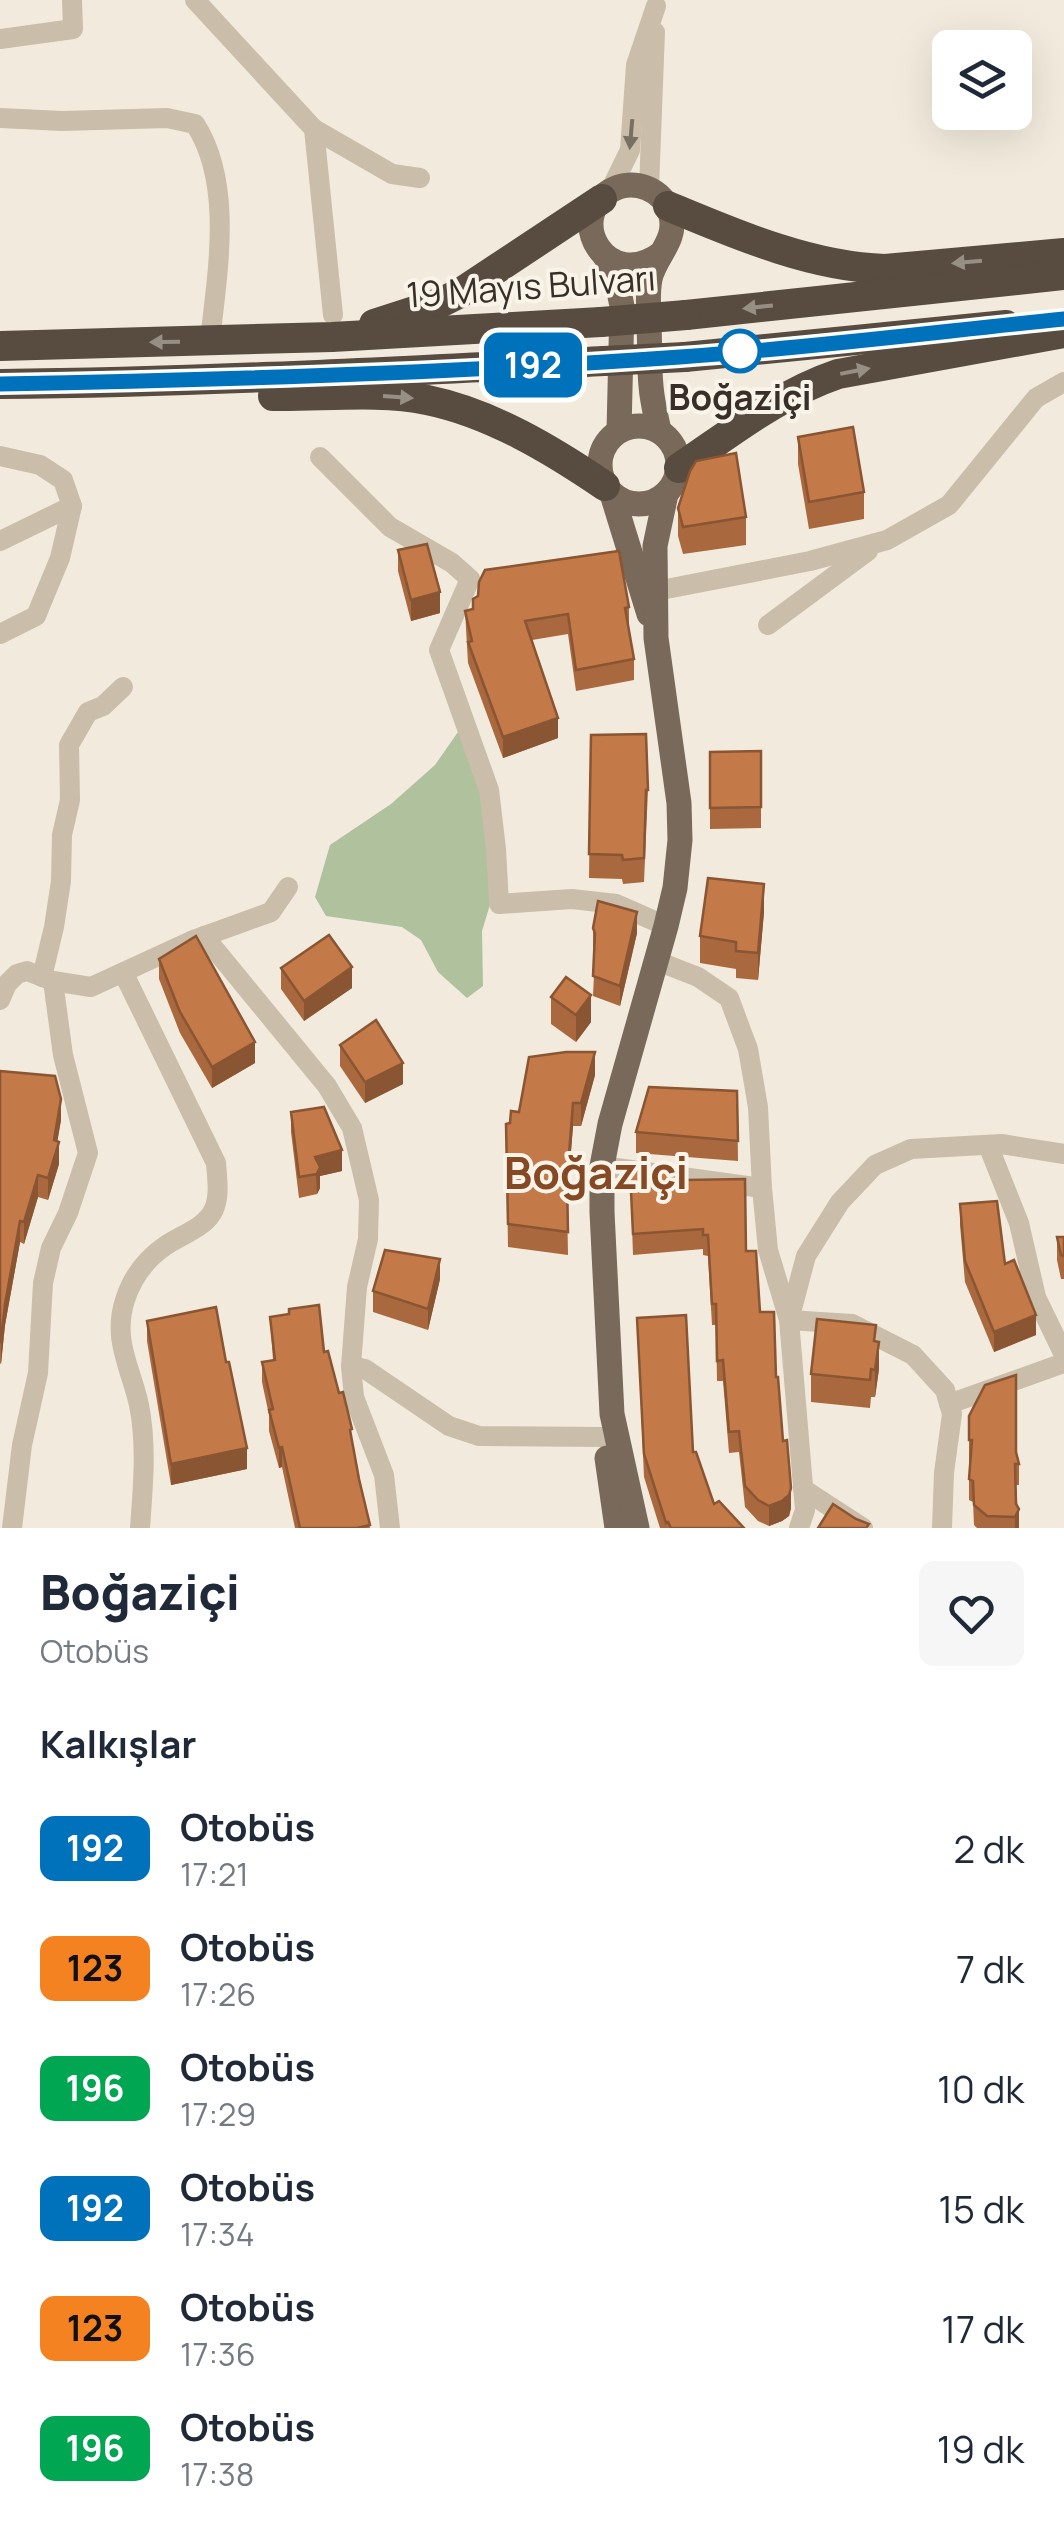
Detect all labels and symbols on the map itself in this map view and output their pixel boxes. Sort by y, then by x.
one-way arrow [622,119,638,150]
street label: 19 Mayıs Bulvarı [405,253,657,319]
one-way arrow [950,254,982,270]
one-way arrow [742,299,774,315]
marker: Boğaziçi [719,330,761,372]
line badge: 192 [476,332,590,398]
one-way arrow [148,335,180,351]
one-way arrow [839,363,871,378]
place label: Boğaziçi [668,373,812,421]
one-way arrow [382,389,414,405]
district label: Boğaziçi [504,1141,688,1203]

